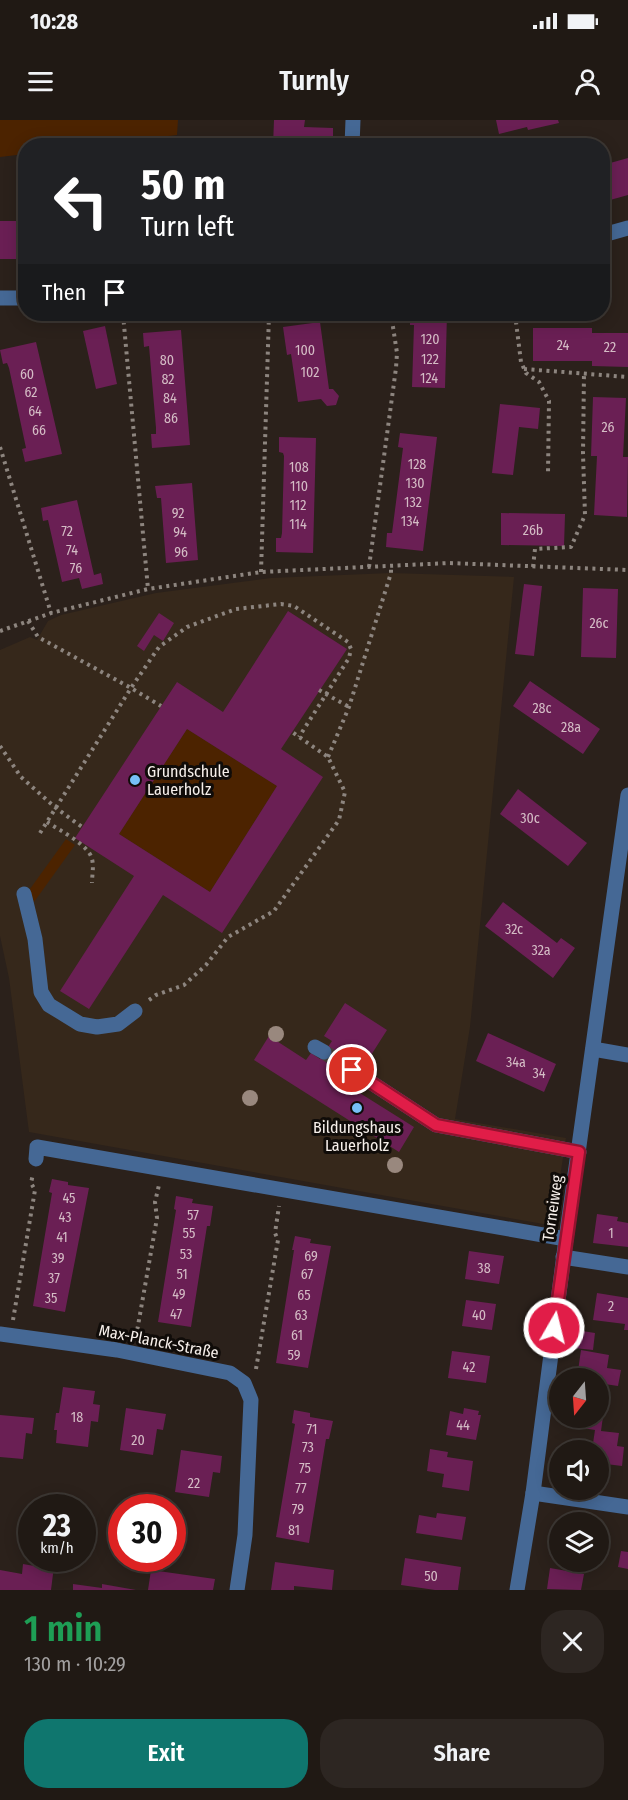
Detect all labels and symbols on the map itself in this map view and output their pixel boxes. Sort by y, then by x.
house number: 120 [421,331,439,348]
house number: 24 [557,337,570,354]
house number: 22 [604,339,616,356]
house number: 100 [295,342,315,359]
house number: 122 [421,351,439,368]
house number: 80 [160,352,174,369]
house number: 102 [301,364,319,381]
house number: 60 [20,366,34,383]
house number: 124 [420,370,438,387]
house number: 82 [161,371,175,388]
house number: 62 [25,384,38,401]
house number: 84 [163,390,177,407]
house number: 64 [28,403,42,420]
house number: 86 [164,410,178,427]
house number: 26 [601,419,615,436]
house number: 66 [32,422,46,439]
house number: 128 [408,456,426,473]
house number: 108 [289,459,309,476]
house number: 130 [405,475,425,492]
house number: 110 [290,478,308,495]
house number: 132 [404,494,422,511]
house number: 112 [290,497,306,514]
house number: 92 [172,505,184,522]
house number: 134 [401,513,419,530]
house number: 114 [289,516,307,533]
house number: 26b [523,522,543,539]
house number: 72 [61,523,73,540]
house number: 94 [173,524,187,541]
house number: 74 [66,542,78,559]
house number: 96 [174,544,188,561]
house number: 76 [70,560,82,577]
house number: 26c [589,615,609,632]
house number: 28c [532,700,552,717]
house number: 28a [561,719,581,736]
place label: Grundschule Lauerholz [147,762,230,799]
marker: Grundschule Lauerholz [128,773,142,787]
house number: 30c [520,810,540,827]
house number: 32c [505,921,523,938]
house number: 32a [531,942,551,959]
pin [326,1044,377,1095]
house number: 34a [506,1054,526,1071]
house number: 34 [532,1065,546,1082]
marker: Bildungshaus Lauerholz [350,1101,364,1115]
place label: Bildungshaus Lauerholz [313,1118,401,1155]
street label: Torneiweg [538,1173,567,1242]
house number: 45 [62,1190,76,1207]
house number: 57 [187,1207,199,1224]
house number: 43 [59,1209,71,1226]
house number: 55 [183,1225,195,1242]
house number: 1 [608,1225,614,1242]
house number: 41 [56,1229,68,1246]
house number: 53 [180,1246,192,1263]
house number: 69 [304,1248,318,1265]
house number: 39 [52,1250,65,1267]
house number: 38 [477,1260,491,1277]
house number: 51 [176,1266,188,1283]
house number: 67 [301,1266,313,1283]
house number: 37 [48,1270,60,1287]
house number: 49 [172,1286,186,1303]
house number: 65 [297,1287,311,1304]
house number: 35 [45,1290,57,1307]
position arrow [522,1296,586,1360]
house number: 2 [608,1298,614,1315]
house number: 47 [170,1306,182,1323]
house number: 63 [294,1307,308,1324]
house number: 40 [472,1307,486,1324]
street label: Max-Planck-Straße [97,1321,221,1362]
house number: 61 [291,1327,303,1344]
house number: 59 [287,1347,301,1364]
house number: 42 [463,1359,475,1376]
north arrow [549,1368,609,1428]
house number: 18 [71,1409,83,1426]
house number: 44 [456,1417,470,1434]
house number: 71 [307,1421,317,1438]
house number: 20 [131,1432,145,1449]
house number: 73 [302,1439,314,1456]
house number: 75 [299,1460,311,1477]
house number: 22 [188,1475,200,1492]
house number: 77 [295,1480,307,1497]
speed limit sign: 30 [108,1494,186,1572]
house number: 79 [292,1501,304,1518]
house number: 81 [288,1522,300,1539]
house number: 50 [424,1568,438,1585]

